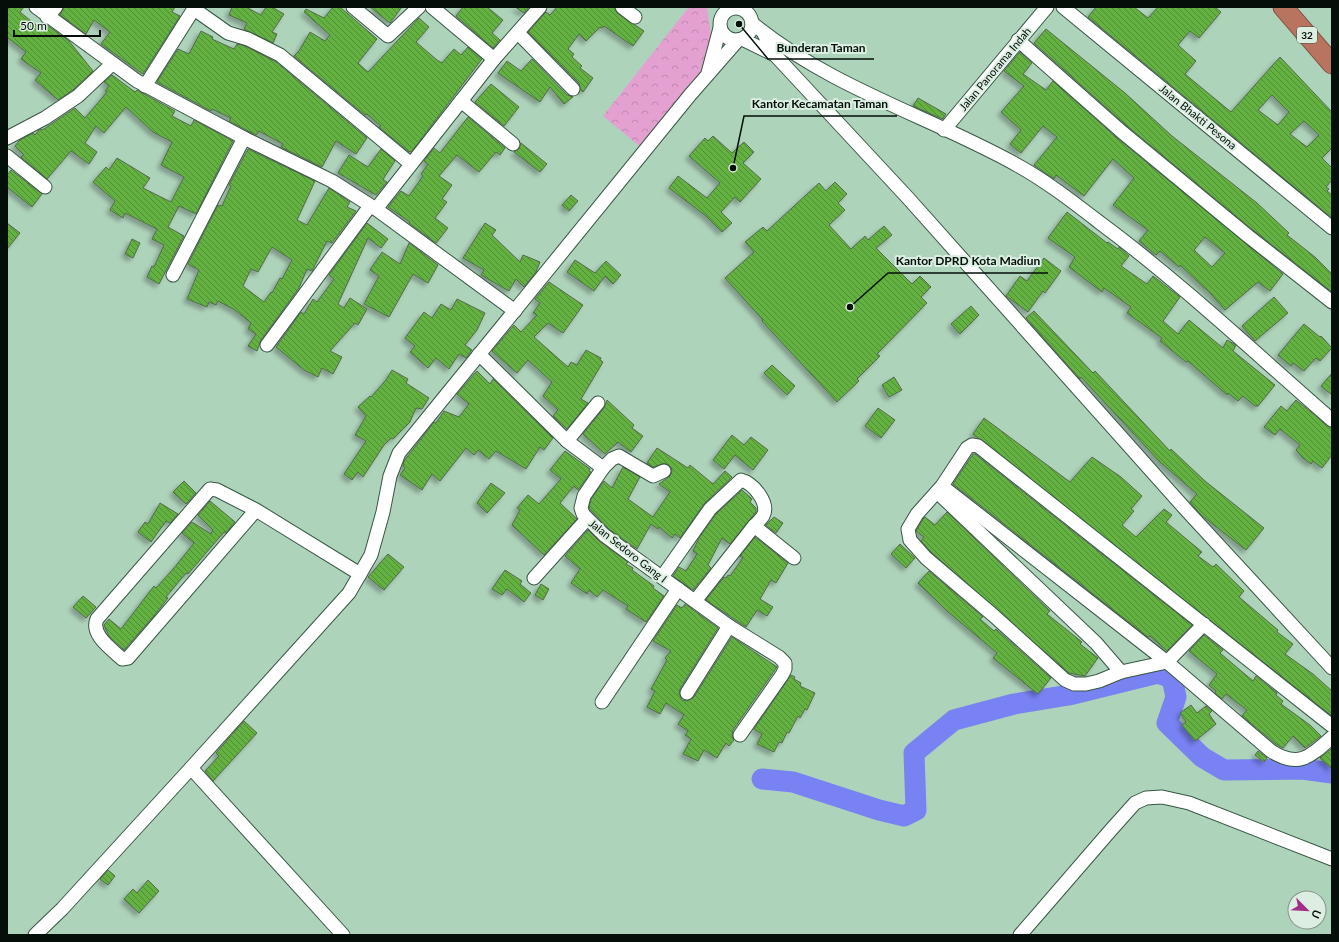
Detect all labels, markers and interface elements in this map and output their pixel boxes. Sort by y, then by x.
scale bar [14,12,100,38]
text: 50 m [20,18,47,33]
street label: Jalan Panorama Indah [956,24,1033,113]
road number: 32 [1297,27,1317,43]
callout: Bunderan Taman [768,35,874,59]
text: Bunderan Taman [776,40,866,55]
street label: Jalan Bhakti Pesona [1157,82,1239,152]
callout: Kantor Kecamatan Taman [744,92,897,116]
text: Kantor Kecamatan Taman [752,96,888,111]
callout: Kantor DPRD Kota Madiun [888,249,1048,273]
text: Kantor DPRD Kota Madiun [896,253,1040,268]
street label: Jalan Sedoro Gang I [587,516,670,585]
north arrow [1287,890,1327,930]
text: U [1309,908,1324,921]

